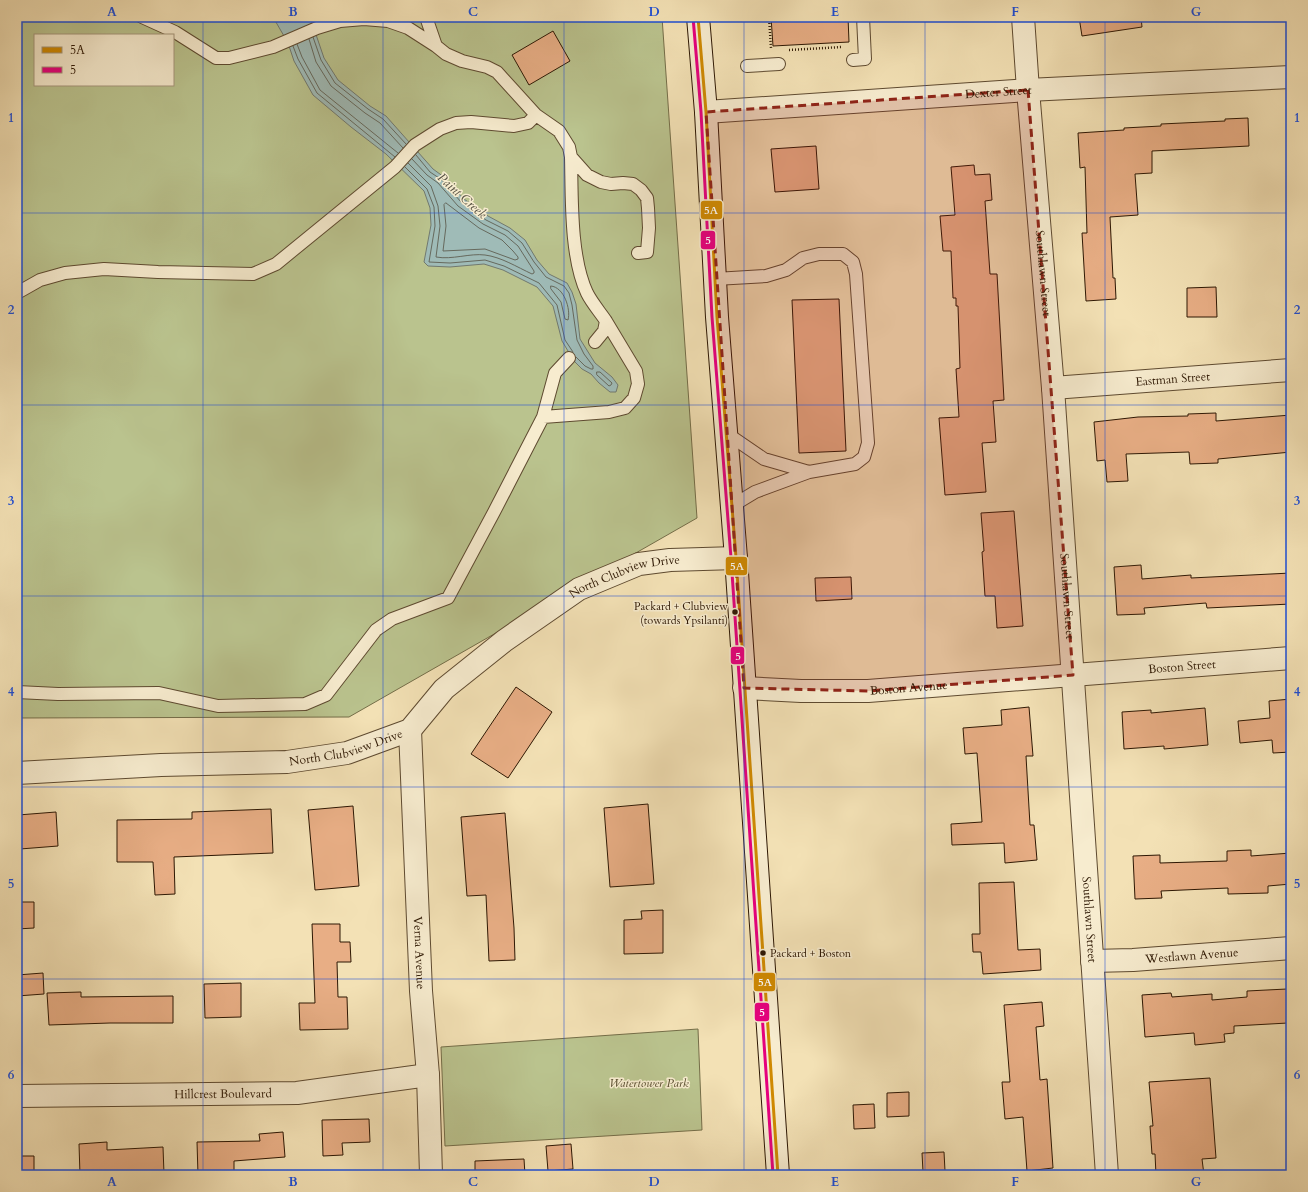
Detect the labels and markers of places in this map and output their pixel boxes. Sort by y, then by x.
place label: Packard + Clubview (towards Ypsilanti) [634,599,728,628]
marker: Packard + Clubview (towards Ypsilanti) [730,607,740,617]
place label: Packard + Boston [770,946,852,961]
marker: Packard + Boston [758,948,768,958]

